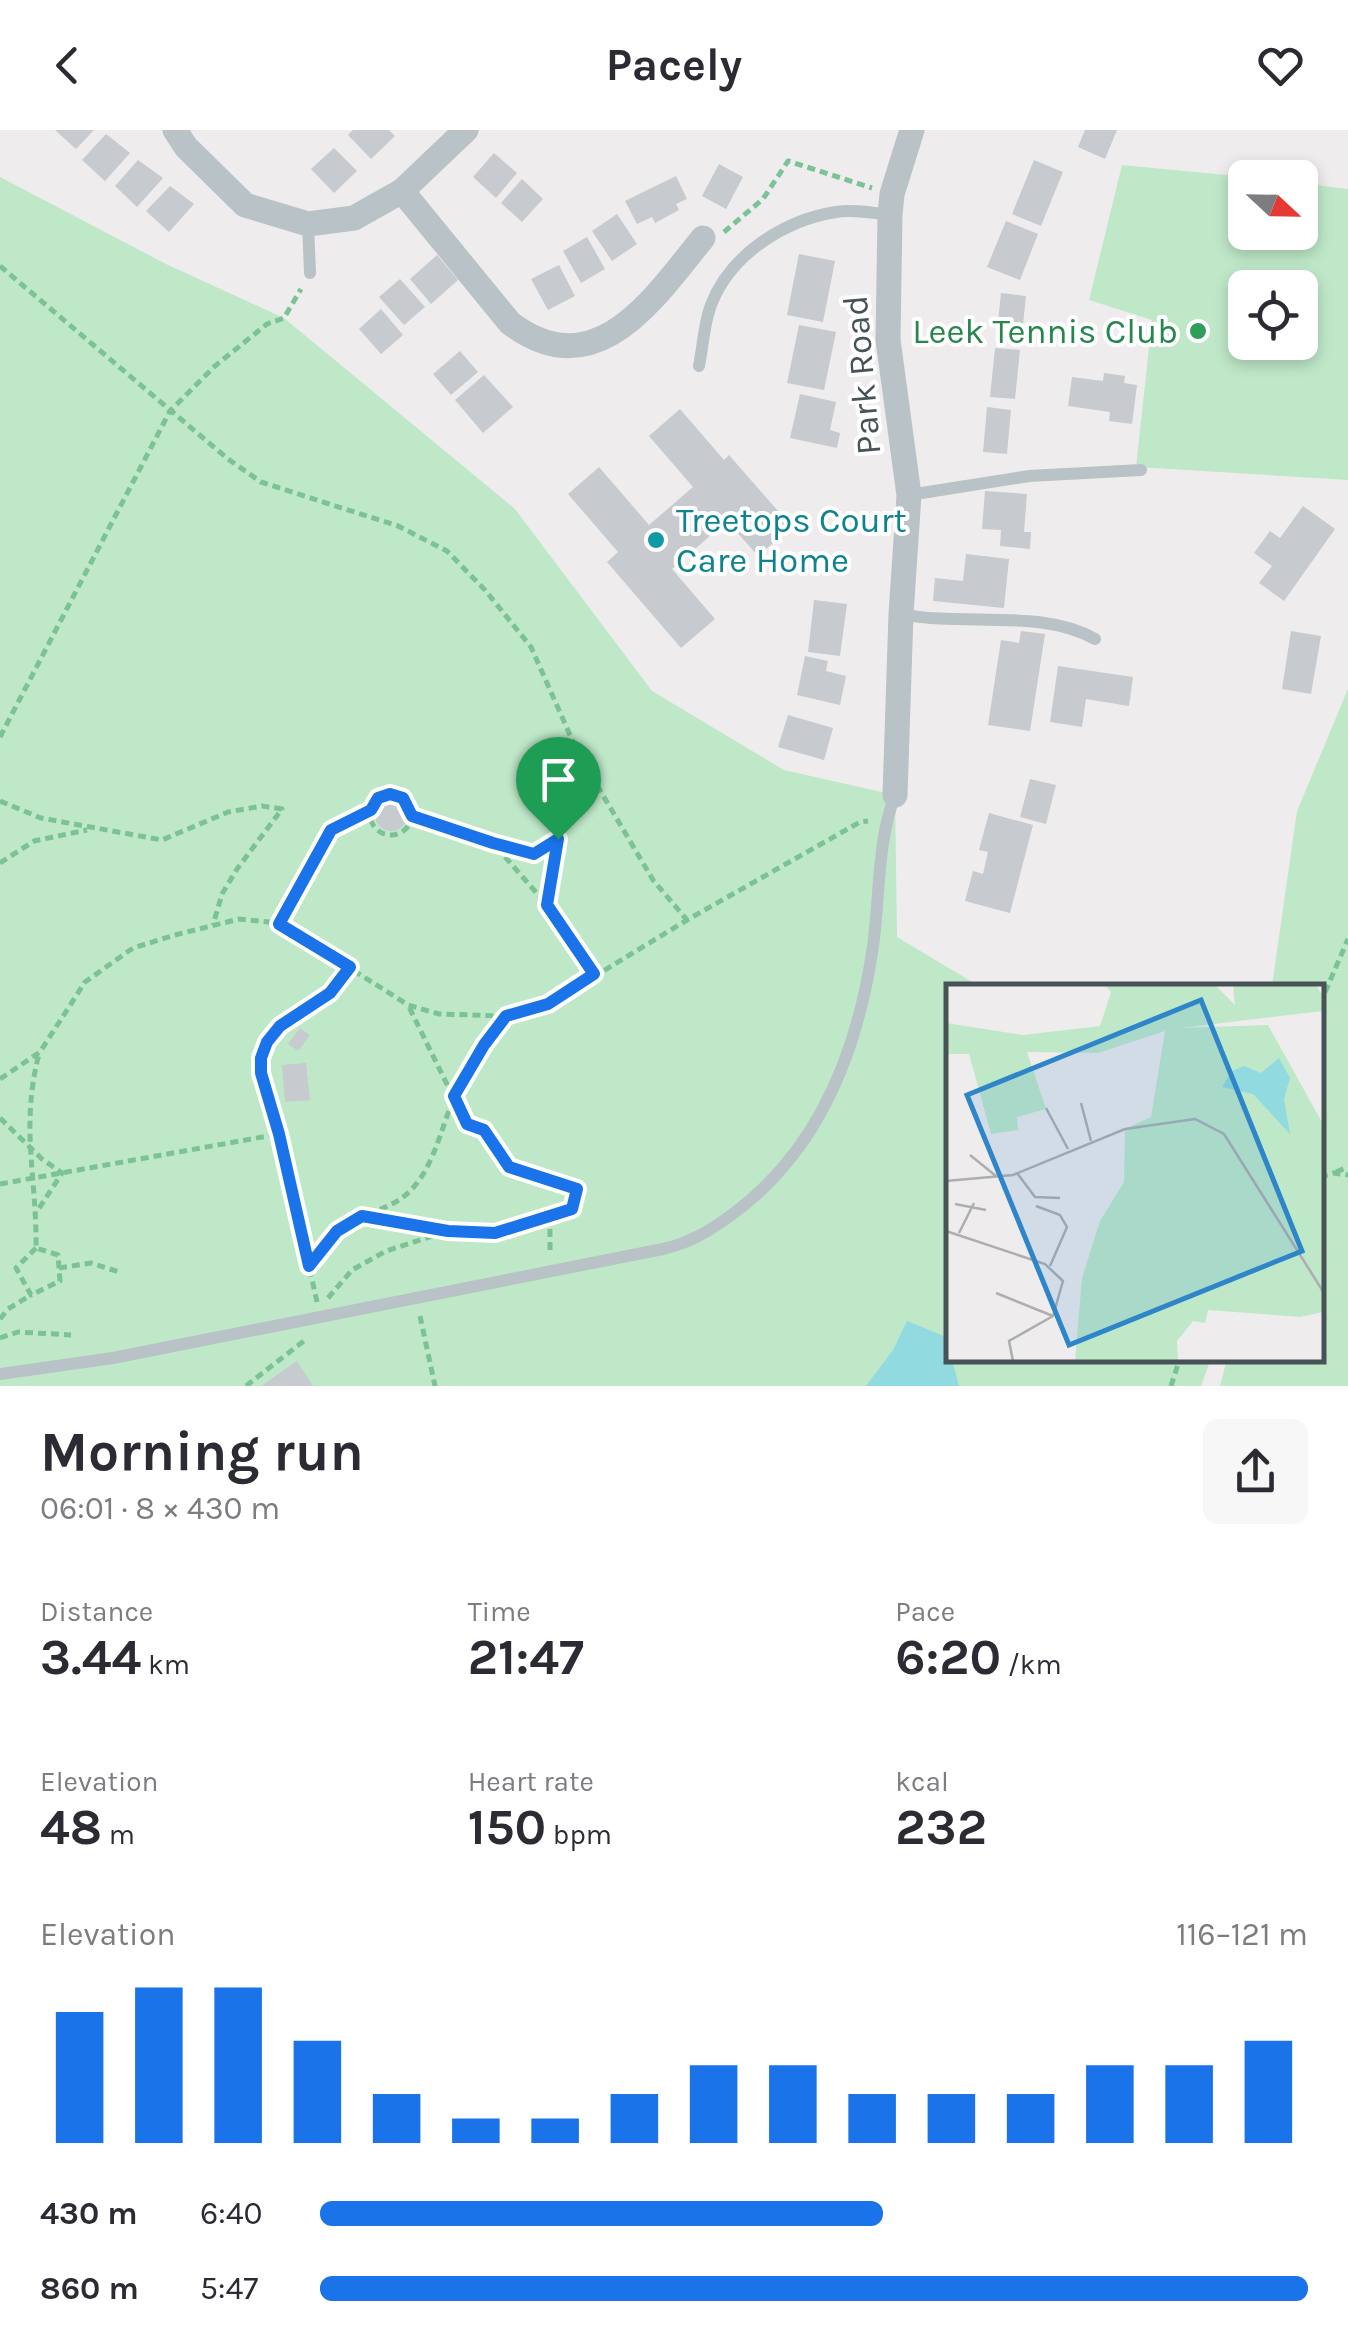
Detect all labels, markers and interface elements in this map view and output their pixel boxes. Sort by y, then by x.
icon: back [40,38,95,93]
icon: heart [1253,38,1308,93]
text: Pacely [606,39,742,91]
north arrow [1228,160,1318,250]
map controls [1228,160,1318,360]
button: locate [1228,270,1318,360]
street label: Park Road [835,294,889,456]
place label: Leek Tennis Club [912,311,1178,352]
marker: Leek Tennis Club [1187,320,1209,342]
place label: Treetops Court Care Home [676,500,907,581]
marker: Treetops Court Care Home [645,529,667,551]
pin [516,737,601,840]
icon: arrive [531,752,586,807]
inset map [946,984,1323,1361]
button: share [1203,1419,1308,1524]
text: Morning run [40,1420,364,1484]
text: 06:01 · 8 × 430 m [40,1490,280,1527]
text: Distance [40,1595,153,1628]
text: Time [468,1595,531,1628]
text: Pace [895,1595,955,1628]
text: 3.44 [40,1628,141,1687]
text: 21:47 [468,1628,584,1687]
text: 6:20 [895,1628,1001,1687]
text: km [141,1648,190,1681]
text: /km [1001,1648,1062,1681]
text: Elevation [40,1765,159,1798]
text: Heart rate [468,1765,594,1798]
text: kcal [895,1765,949,1798]
text: 48 [40,1798,102,1857]
text: 150 [468,1798,546,1857]
text: 232 [895,1798,987,1857]
text: m [102,1818,135,1851]
text: bpm [546,1818,612,1851]
text: Elevation [40,1916,175,1953]
text: 116–121 m [1176,1916,1308,1953]
text: 430 m [40,2195,138,2232]
text: 6:40 [200,2195,263,2232]
text: 860 m [40,2270,139,2307]
text: 5:47 [200,2270,258,2307]

